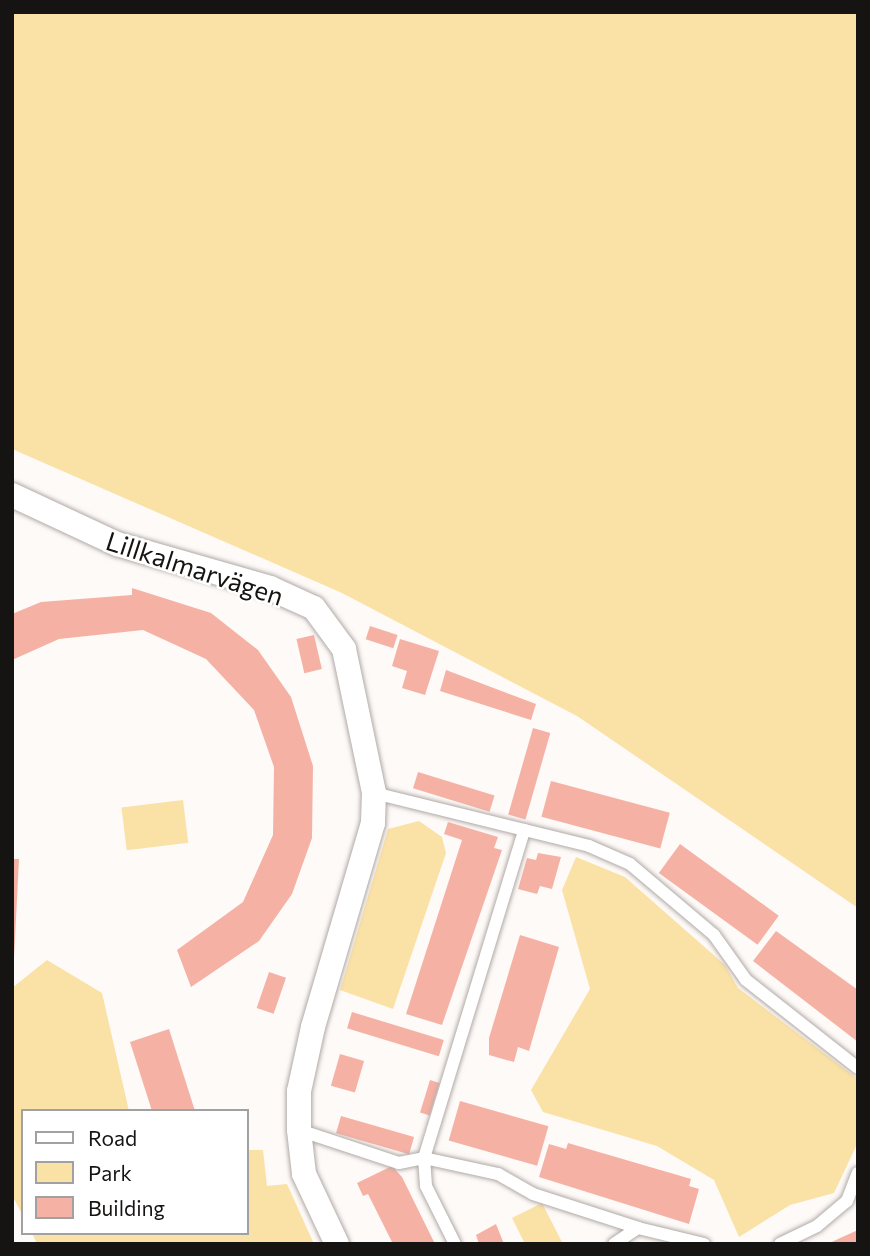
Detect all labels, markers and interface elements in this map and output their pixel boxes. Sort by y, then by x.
street label: Lillkalmarvägen [102,525,288,611]
legend [21,1109,248,1235]
text: Road [88,1125,137,1150]
text: Park [88,1160,132,1185]
text: Building [88,1195,165,1220]

